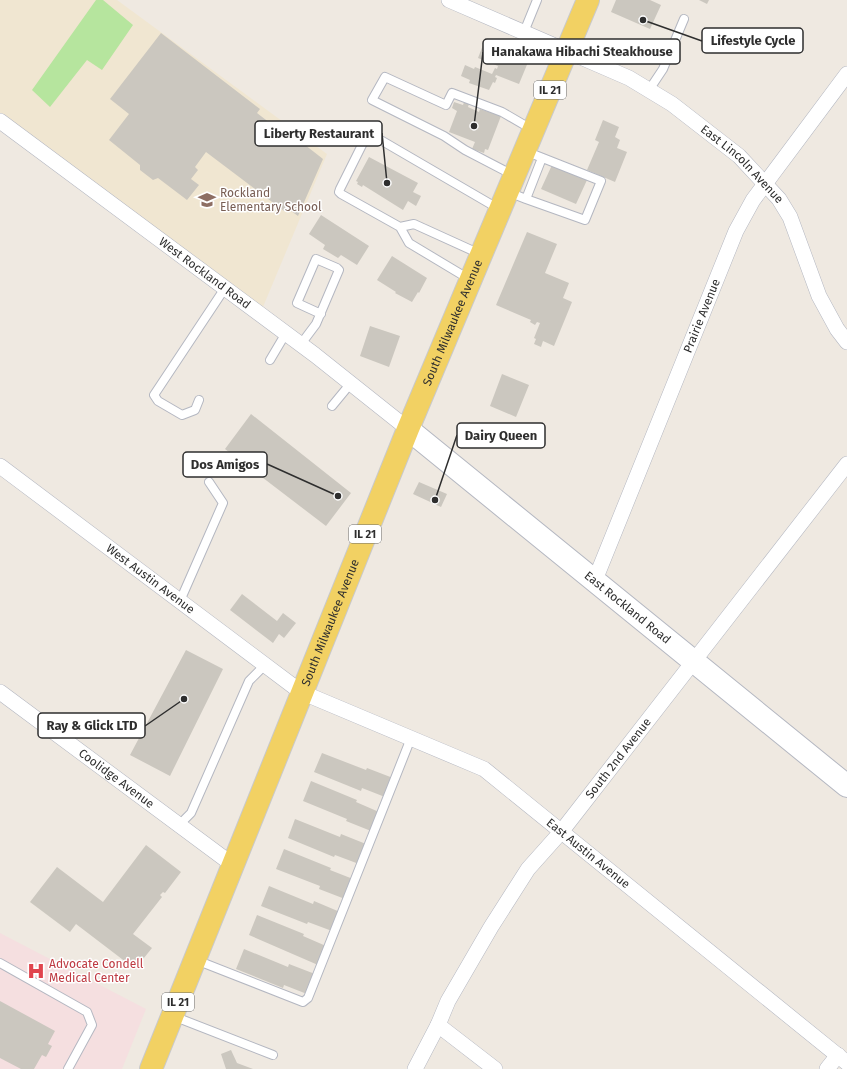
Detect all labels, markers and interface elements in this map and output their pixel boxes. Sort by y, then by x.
callout: Lifestyle Cycle [702,28,803,53]
text: Lifestyle Cycle [711,33,795,48]
callout: Hanakawa Hibachi Steakhouse [483,39,680,64]
text: Hanakawa Hibachi Steakhouse [491,44,673,59]
road number: IL 21 [534,81,566,99]
callout: Liberty Restaurant [255,121,382,146]
street label: East Lincoln Avenue [698,122,786,206]
text: Liberty Restaurant [264,126,375,141]
place label: Rockland Elementary School [220,186,322,214]
school or university icon: Rockland Elementary School [197,190,217,210]
street label: West Rockland Road [156,234,253,312]
street label: South Milwaukee Avenue [420,257,485,388]
street label: Prairie Avenue [681,277,723,355]
callout: Dairy Queen [457,423,545,448]
text: Dairy Queen [465,428,537,443]
callout: Dos Amigos [183,452,267,477]
text: Dos Amigos [191,457,260,472]
road number: IL 21 [349,525,381,543]
street label: West Austin Avenue [103,541,197,617]
street label: South Milwaukee Avenue [298,557,362,688]
street label: East Rockland Road [582,568,673,647]
callout: Ray & Glick LTD [38,713,145,738]
street label: South 2nd Avenue [583,715,654,801]
text: Ray & Glick LTD [47,718,138,733]
street label: Coolidge Avenue [76,746,157,811]
street label: East Austin Avenue [544,815,633,891]
place label: Advocate Condell Medical Center [49,957,144,985]
hospital icon: Advocate Condell Medical Center [26,961,46,981]
road number: IL 21 [162,993,194,1011]

